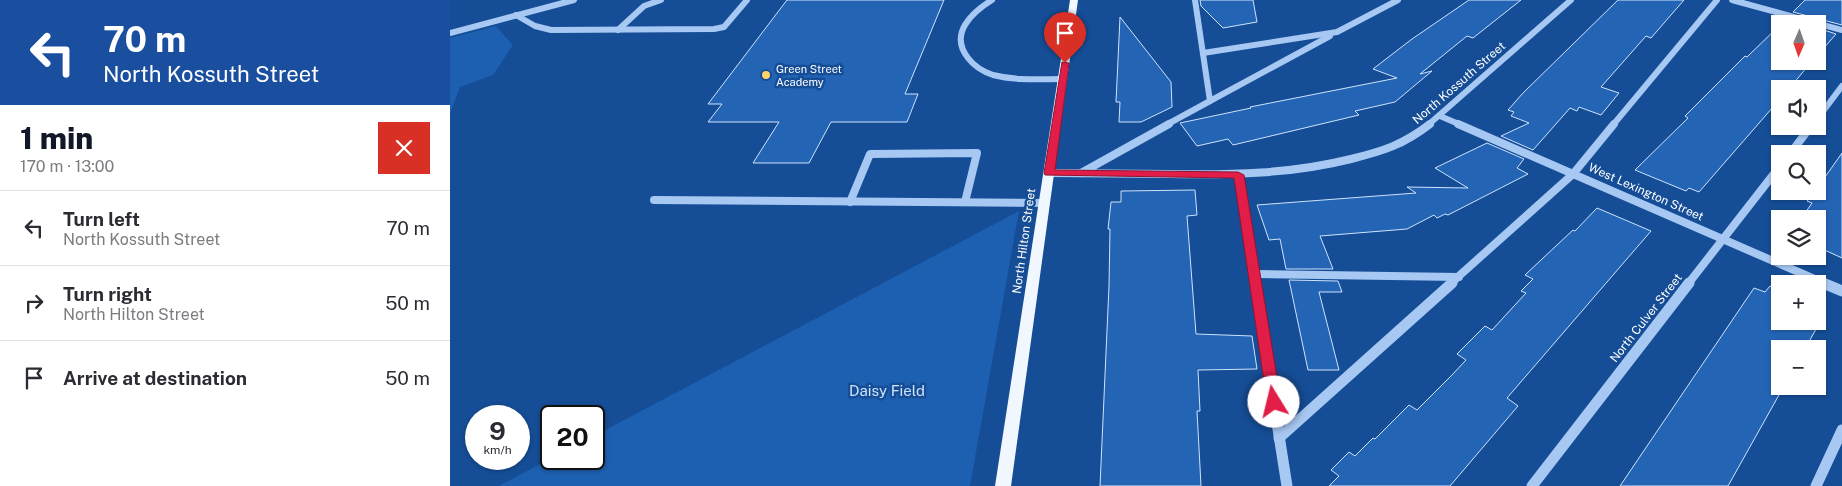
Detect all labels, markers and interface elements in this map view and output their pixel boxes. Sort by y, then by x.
pin [1044,12,1086,63]
north arrow [1771,15,1826,70]
map controls [1771,15,1826,395]
text: 70 m [103,19,186,60]
icon: arrive [1051,19,1079,47]
icon: left [20,20,85,85]
street label: North Kossuth Street [1410,39,1508,127]
text: North Kossuth Street [103,61,319,87]
place label: Green Street Academy [776,63,842,88]
marker: Green Street Academy [760,69,772,81]
button: sound [1771,80,1826,135]
text: 1 min [20,120,93,156]
button: close [378,122,430,174]
button: search [1771,145,1826,200]
text: 170 m · 13:00 [20,157,114,176]
street label: West Lexington Street [1586,160,1706,224]
street label: North Hilton Street [1010,187,1038,295]
text: Turn left [63,208,140,230]
button: layers [1771,210,1826,265]
icon: left [20,214,48,242]
text: 70 m [386,217,430,239]
text: North Kossuth Street [63,230,220,249]
street label: North Culver Street [1607,271,1685,365]
button: + [1771,275,1826,330]
text: Turn right [63,283,152,305]
icon: right [20,289,48,317]
text: 50 m [385,292,430,314]
text: North Hilton Street [63,305,205,324]
button: − [1771,340,1826,395]
icon: arrive [20,364,48,392]
text: Arrive at destination [63,367,247,389]
text: 50 m [385,367,430,389]
position arrow [1247,375,1299,427]
park label: Daisy Field [849,382,925,399]
speed limit sign: 20 [540,405,605,470]
text: 9 [489,416,506,446]
text: km/h [483,443,512,457]

